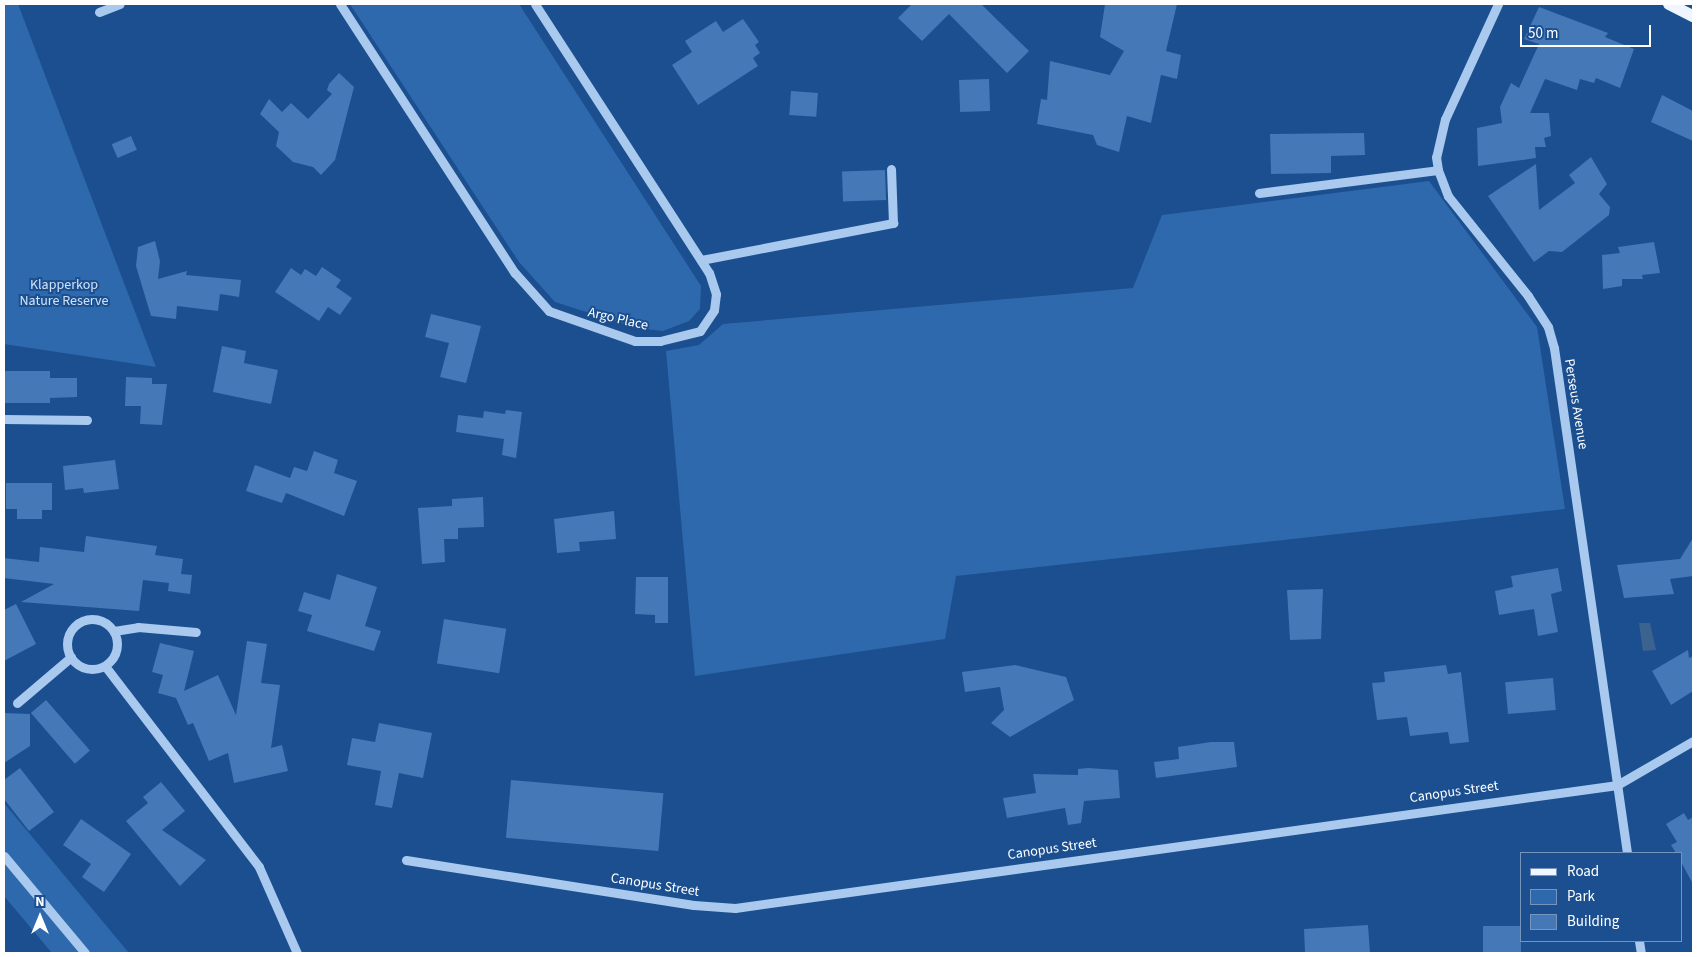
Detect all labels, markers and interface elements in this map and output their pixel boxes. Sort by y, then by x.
scale bar [1522,15,1653,47]
text: 50 m [1528,23,1558,44]
park label: Klapperkop Nature Reserve [20,277,108,310]
street label: Argo Place [586,304,650,334]
street label: Perseus Avenue [1561,357,1591,451]
street label: Canopus Street [1409,777,1499,807]
street label: Canopus Street [1007,834,1097,864]
legend [1520,852,1682,942]
text: Road [1567,861,1599,882]
street label: Canopus Street [610,870,700,900]
text: Park [1567,886,1595,907]
north arrow [15,892,65,942]
text: N [35,892,45,912]
text: Building [1567,911,1619,932]

